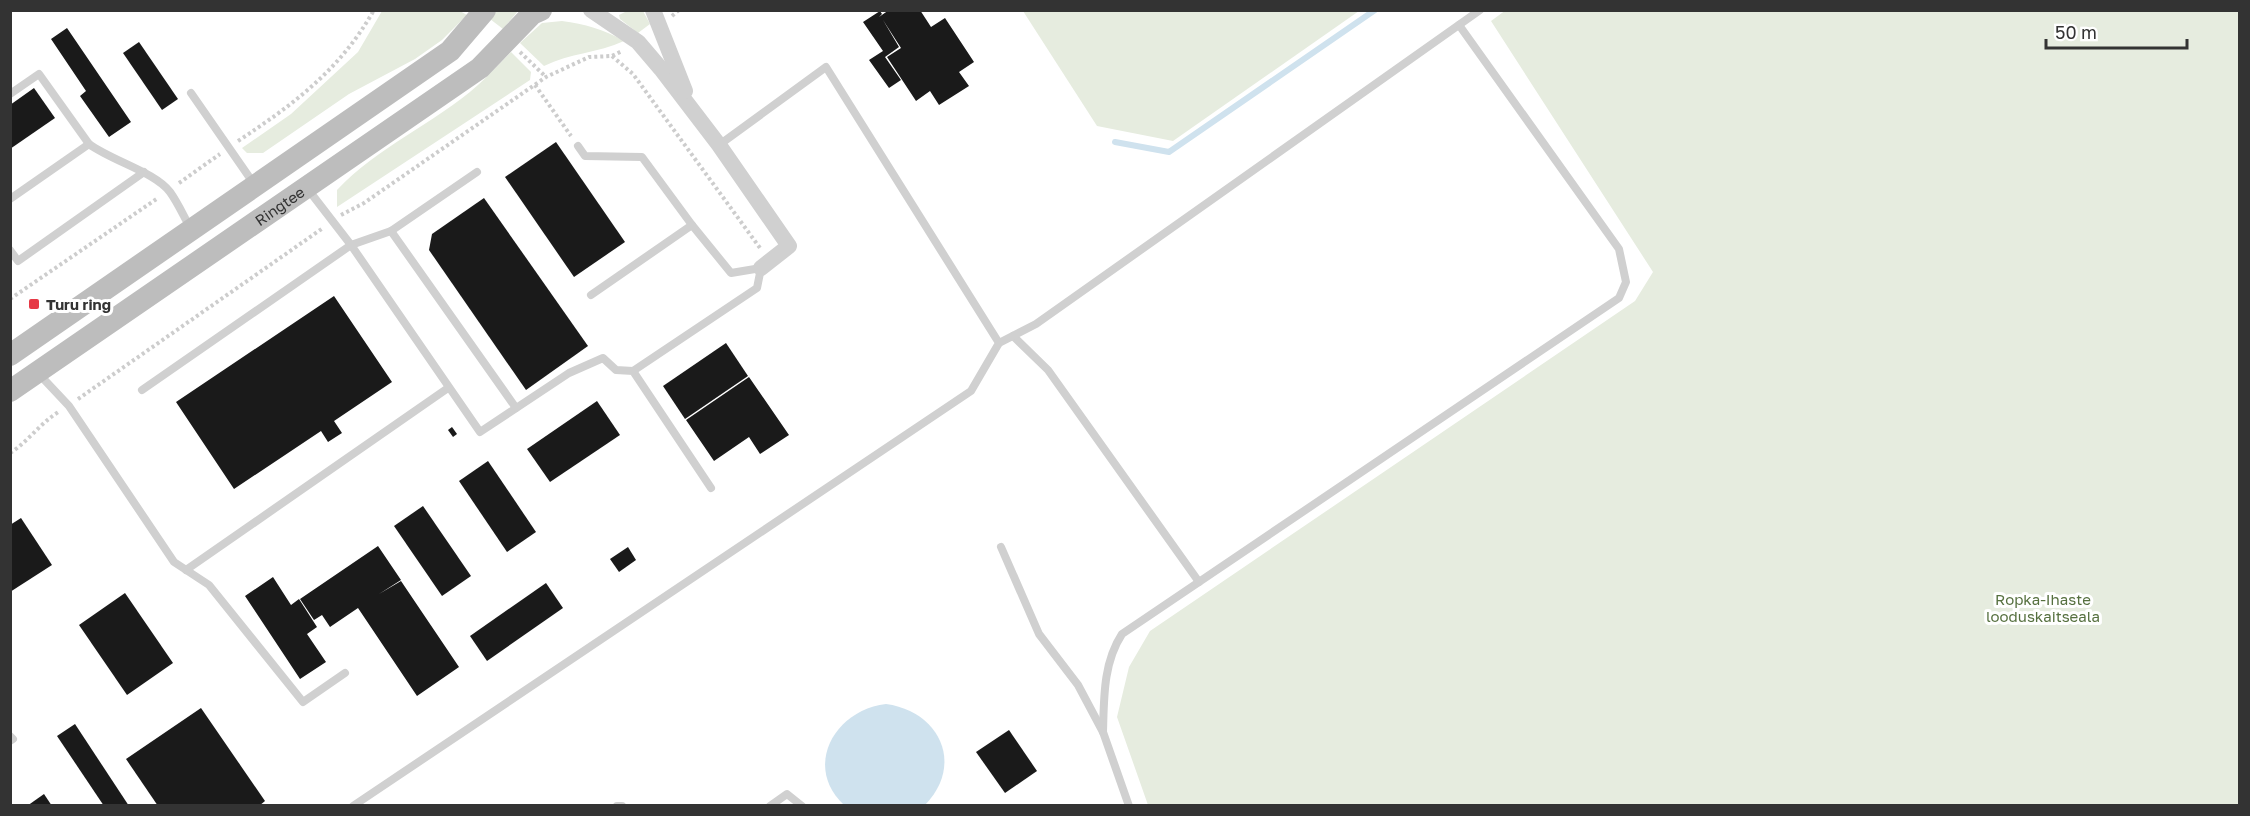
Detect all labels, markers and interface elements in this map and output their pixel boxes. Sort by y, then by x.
scale bar [2046,12,2187,50]
text: 50 m [2055,21,2097,43]
street label: Ringtee [251,182,308,229]
place label: Turu ring [46,295,111,313]
marker: Turu ring [27,297,41,311]
park label: Ropka-Ihaste looduskaitseala [1986,590,2100,625]

